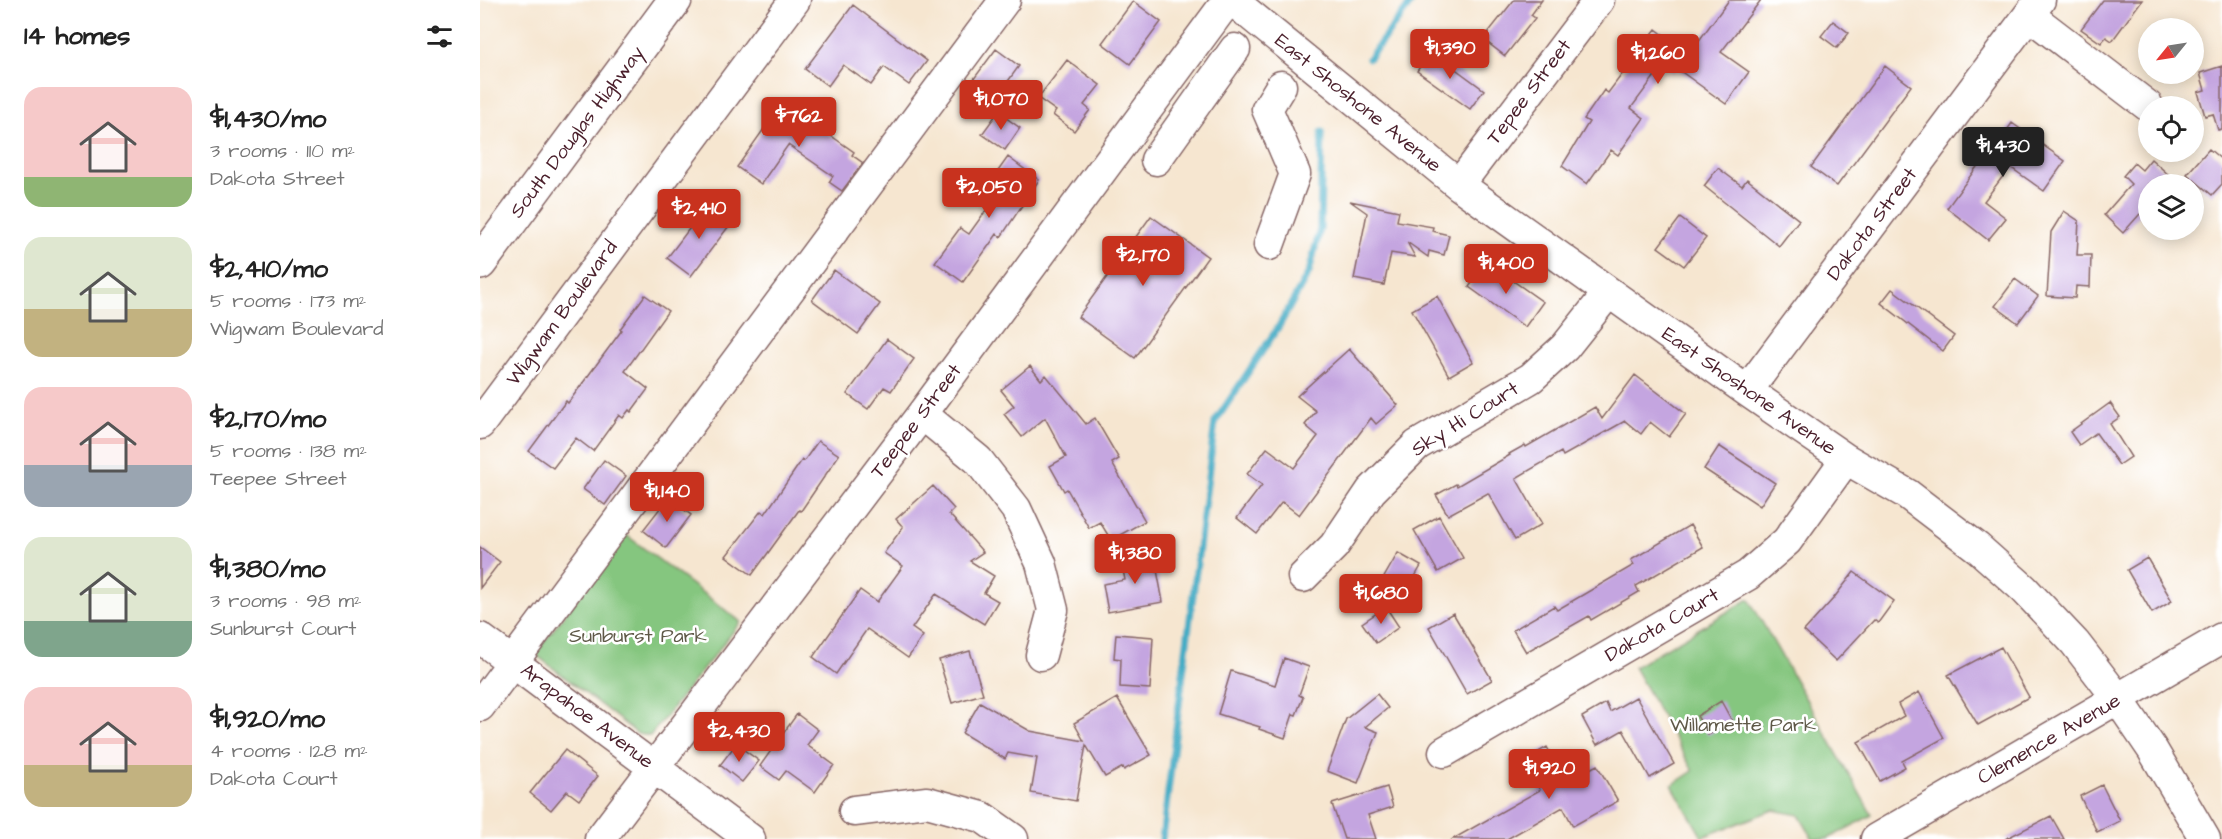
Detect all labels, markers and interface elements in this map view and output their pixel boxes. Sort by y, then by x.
text: 14 homes [24,18,130,54]
north arrow [2138,18,2204,84]
map controls [2138,18,2204,240]
icon: filters [423,20,456,53]
street label: East Shoshone Avenue [1269,27,1447,179]
pin: $1,390 [1401,29,1499,80]
street label: Tepee Street [1480,33,1578,151]
text: $1,390 [1424,34,1476,62]
pin: $1,260 [1609,34,1707,85]
text: $1,260 [1631,39,1685,67]
street label: South Douglas Highway [503,40,652,224]
pin: $1,070 [952,80,1050,131]
text: $1,070 [974,85,1028,113]
button: locate [2138,96,2204,162]
pin: $762 [763,97,835,148]
text: $1,430/mo [210,101,326,137]
text: $762 [775,102,823,130]
icon: home [72,111,144,183]
pin: $1,430 [1954,127,2052,178]
text: $1,430 [1976,132,2030,160]
text: 3 rooms · 110 m² [210,137,355,165]
street label: Dakota Street [1820,162,1924,286]
text: Dakota Street [210,165,345,193]
pin: $2,050 [940,168,1038,219]
text: $2,050 [956,173,1022,201]
button: layers [2138,174,2204,240]
pin: $2,410 [650,189,748,240]
text: $2,410 [672,194,726,222]
street label: Wigwam Boulevard [500,235,625,392]
pin: $2,170 [1094,236,1192,287]
text: $2,170 [1116,241,1170,269]
pin: $1,400 [1457,244,1555,295]
text: $1,400 [1478,249,1534,277]
text: $2,410/mo [210,251,328,287]
icon: home [72,261,144,333]
text: 5 rooms · 173 m² [210,287,366,315]
text: Wigwam Boulevard [210,315,384,343]
street label: East Shoshone Avenue [1656,320,1842,462]
street label: Teepee Street [864,358,968,484]
street label: Sky Hi Court [1406,375,1525,464]
text: $2,170/mo [210,401,326,437]
icon: home [72,411,144,483]
text: 5 rooms · 138 m² [210,437,367,465]
text: Teepee Street [210,465,347,493]
pin: $1,140 [618,472,716,523]
text: $1,140 [644,477,690,505]
pin: $1,380 [1086,534,1184,585]
text: $1,380 [1108,539,1162,567]
text: $1,380/mo [210,551,326,587]
icon: home [72,561,144,633]
pin: $1,680 [1332,574,1430,625]
text: $1,680 [1353,579,1409,607]
street label: Dakota Court [1600,581,1724,669]
text: 3 rooms · 98 m² [210,587,362,615]
text: Sunburst Court [210,615,356,643]
park label: Sunburst Park [569,622,707,650]
street label: Arapahoe Avenue [515,657,660,776]
street label: Clemence Avenue [1972,687,2126,791]
text: $1,920/mo [210,701,325,737]
icon: home [72,711,144,783]
park label: Willamette Park [1670,711,1816,739]
pin: $2,430 [690,712,788,763]
text: $2,430 [708,717,770,745]
text: 4 rooms · 128 m² [210,737,368,765]
pin: $1,920 [1500,749,1598,800]
text: $1,920 [1523,754,1575,782]
text: Dakota Court [210,765,338,793]

